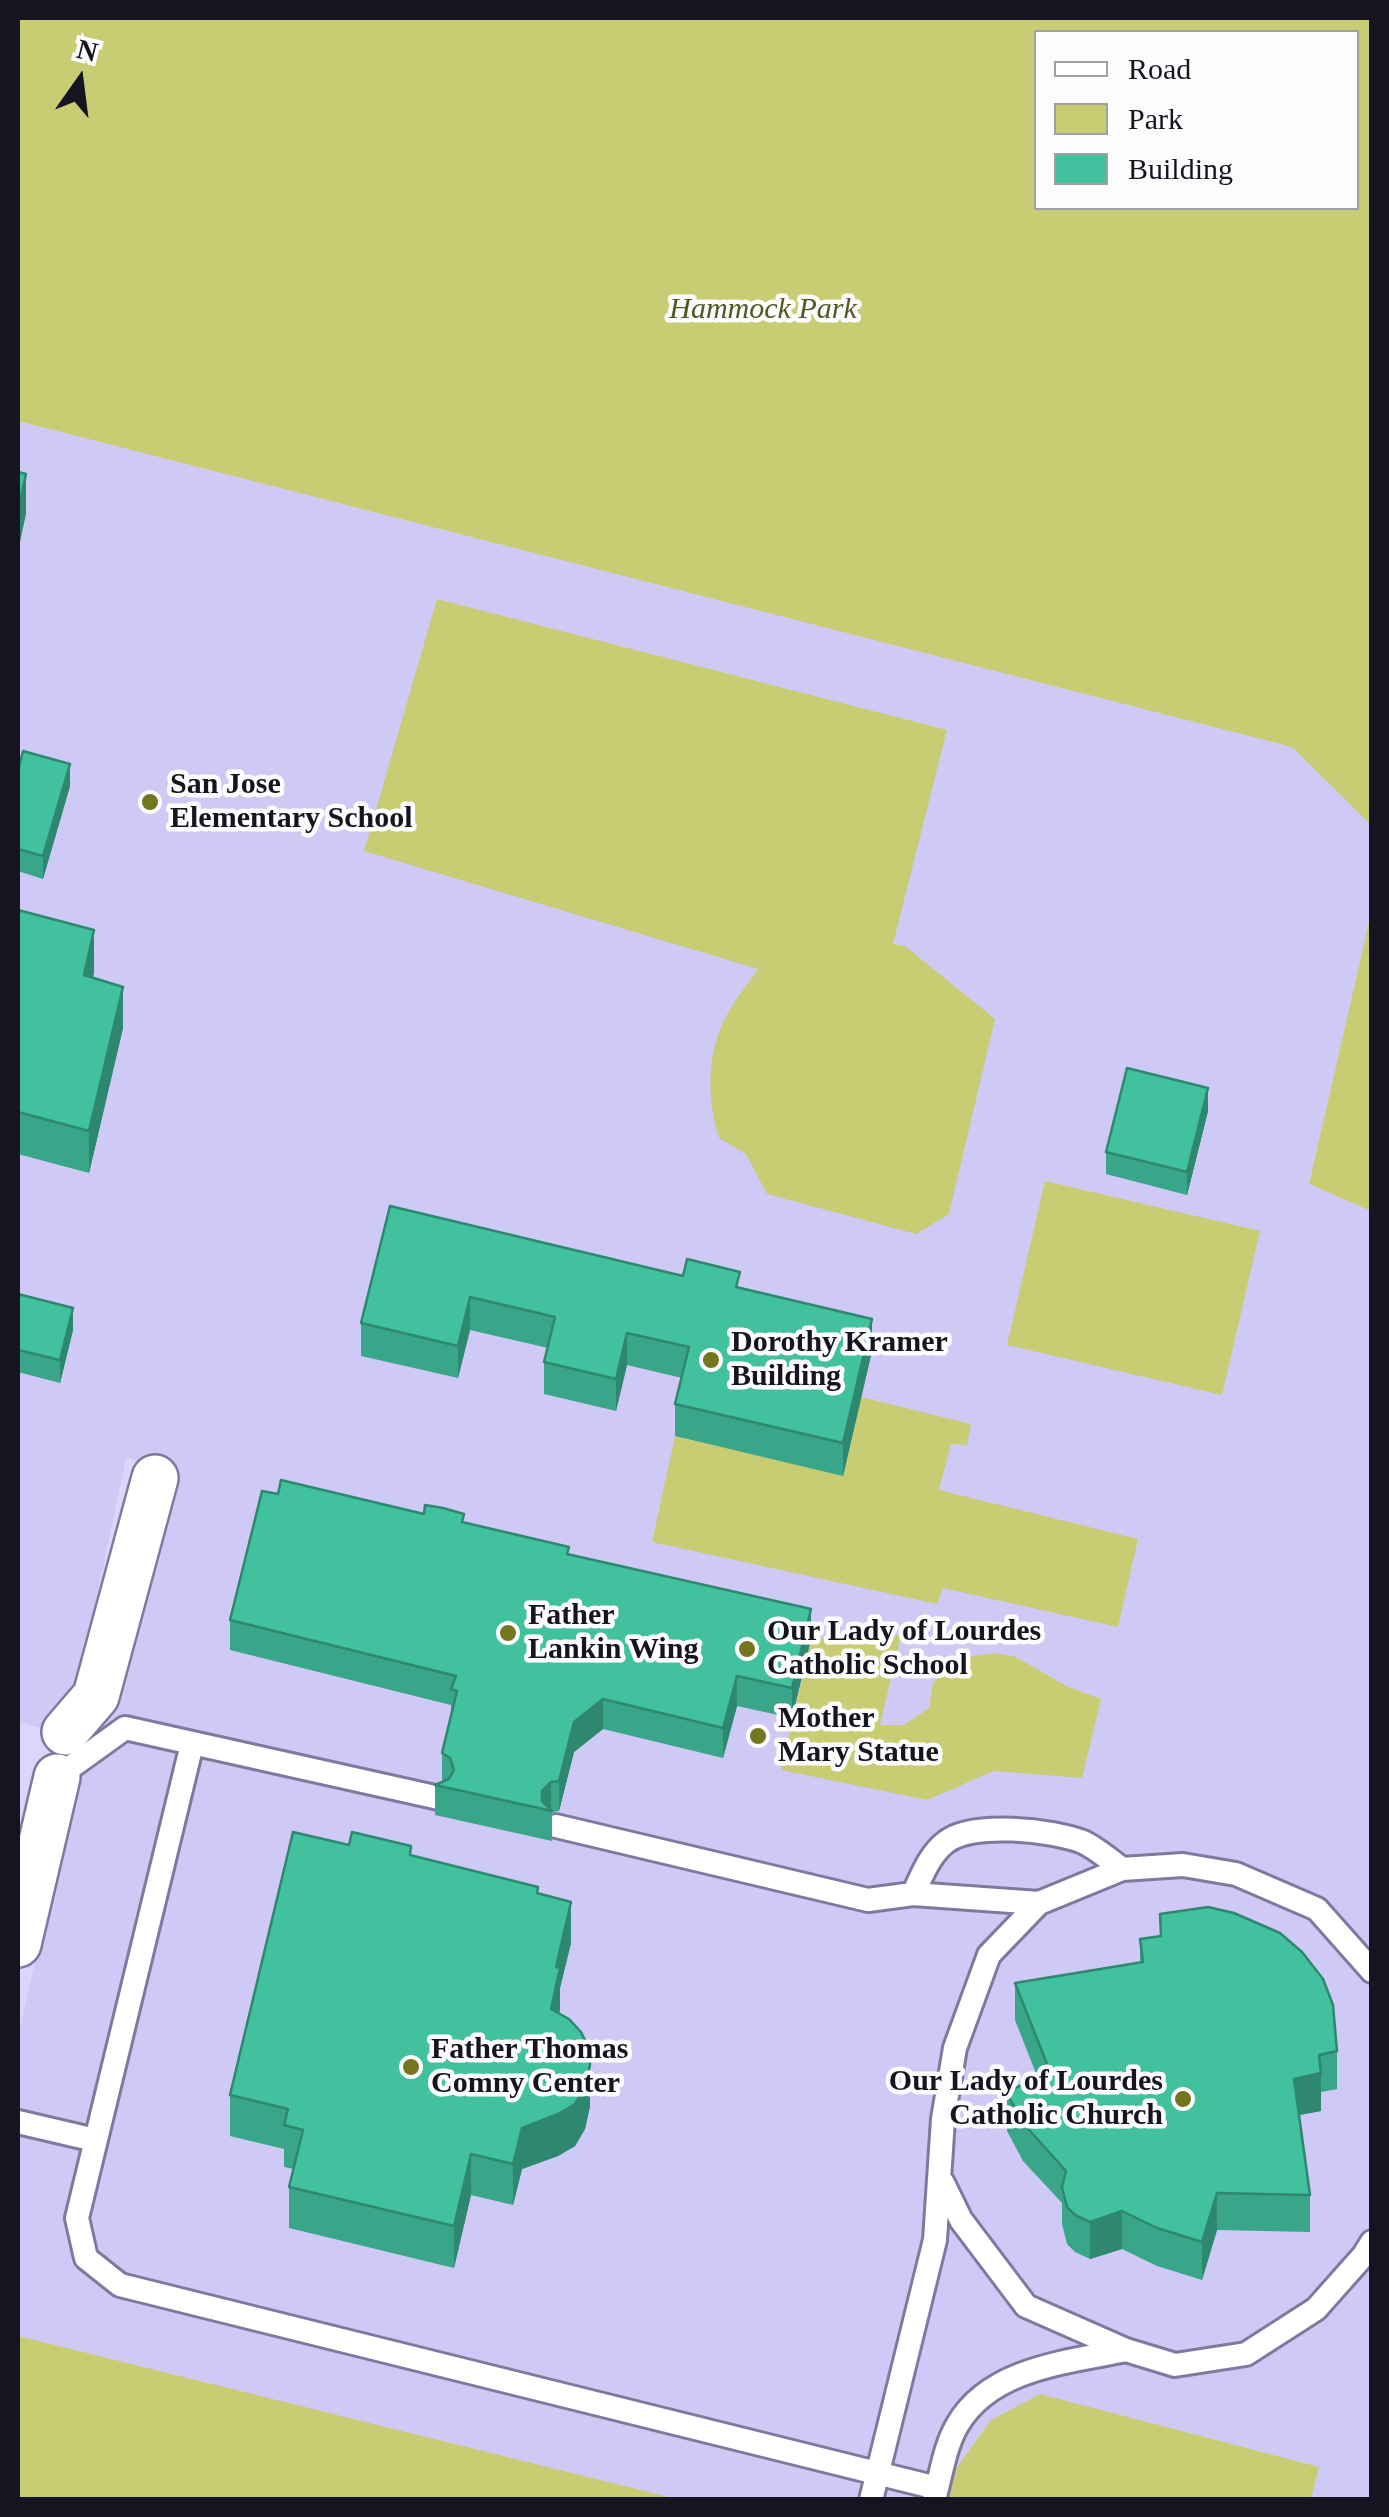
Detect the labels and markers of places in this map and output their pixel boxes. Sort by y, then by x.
place label: San Jose Elementary School [170,767,412,838]
marker: San Jose Elementary School [139,791,161,813]
place label: Dorothy Kramer Building [731,1325,948,1396]
marker: Dorothy Kramer Building [700,1349,722,1371]
place label: Father Lankin Wing [528,1598,698,1668]
place label: Our Lady of Lourdes Catholic School [767,1614,1041,1684]
marker: Father Lankin Wing [497,1622,519,1644]
marker: Our Lady of Lourdes Catholic School [736,1638,758,1660]
place label: Mother Mary Statue [778,1701,939,1772]
marker: Mother Mary Statue [747,1725,769,1747]
place label: Father Thomas Comny Center [431,2032,628,2102]
marker: Father Thomas Comny Center [400,2056,422,2078]
place label: Our Lady of Lourdes Catholic Church [889,2064,1163,2134]
marker: Our Lady of Lourdes Catholic Church [1172,2088,1194,2110]

